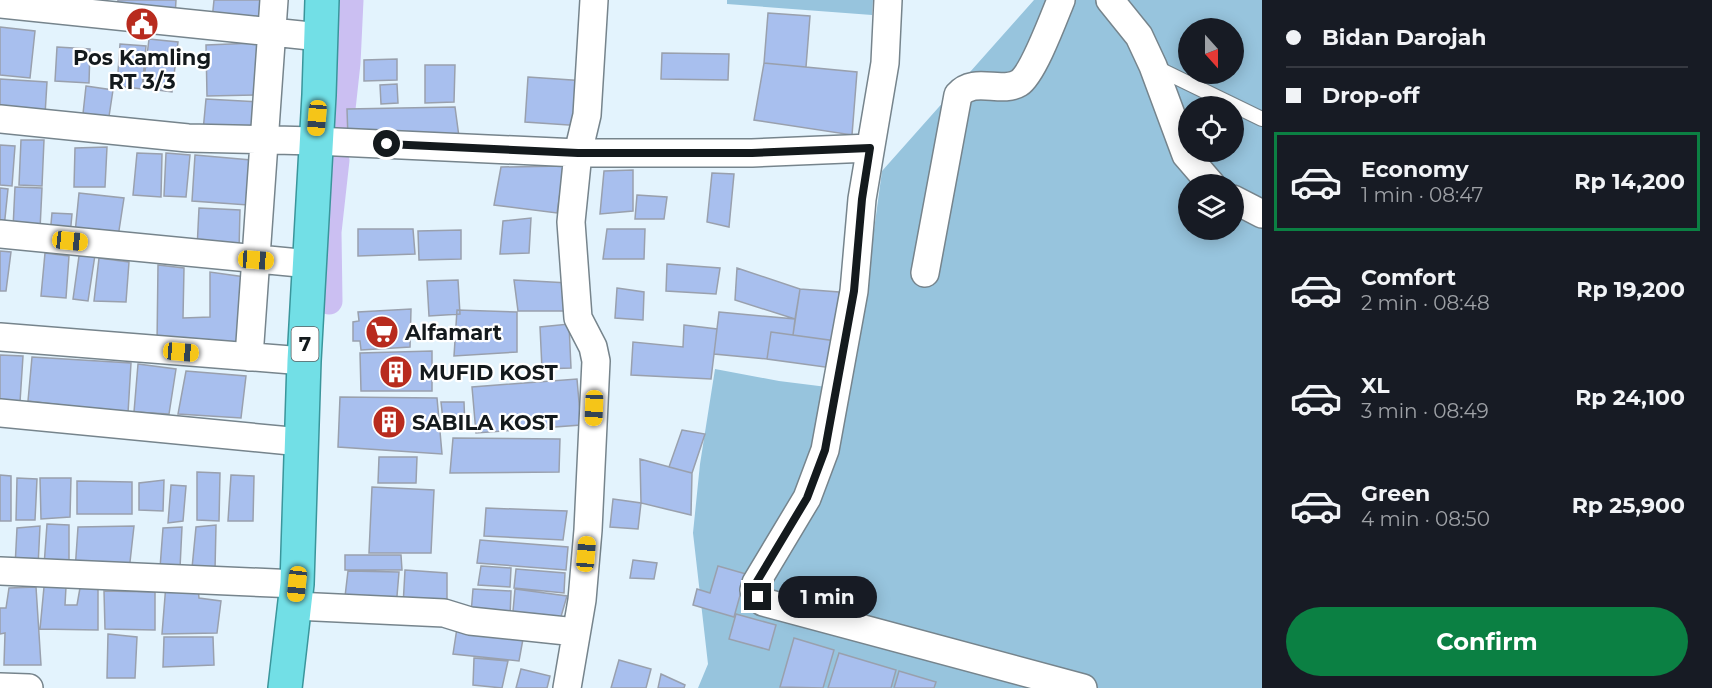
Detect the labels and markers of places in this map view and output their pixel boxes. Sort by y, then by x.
public building icon: Pos Kamling RT 3/3 [124,6,160,42]
place label: Pos Kamling RT 3/3 [73,45,211,94]
supermarket icon: Alfamart [364,314,400,350]
place label: Alfamart [404,320,502,345]
building icon: MUFID KOST [378,354,414,390]
place label: MUFID KOST [419,360,558,385]
building icon: SABILA KOST [371,404,407,440]
place label: SABILA KOST [412,410,558,435]

